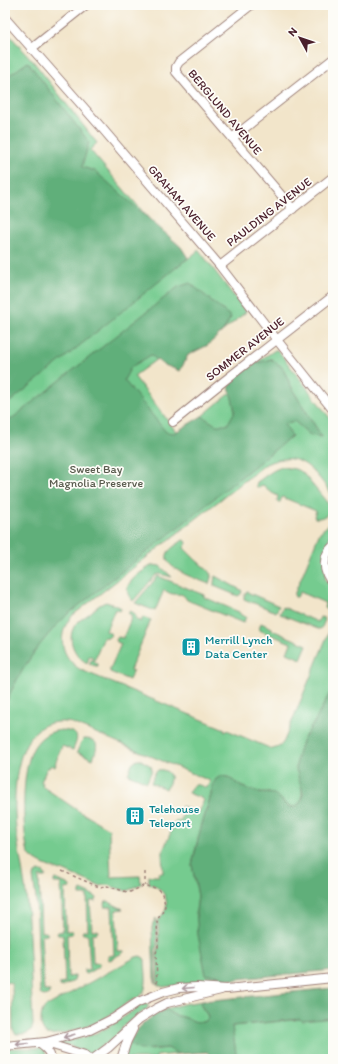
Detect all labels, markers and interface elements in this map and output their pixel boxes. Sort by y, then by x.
north arrow [280,18,320,58]
text: N [285,25,300,39]
street label: BERGLUND AVENUE [185,67,265,158]
street label: GRAHAM AVENUE [145,162,219,244]
street label: PAULDING AVENUE [224,174,314,249]
street label: SOMMER AVENUE [203,314,287,384]
park label: Sweet Bay Magnolia Preserve [49,462,143,490]
place label: Merrill Lynch Data Center [205,633,272,661]
building icon: Merrill Lynch Data Center [180,636,202,658]
place label: Telehouse Teleport [149,802,200,830]
building icon: Telehouse Teleport [124,805,146,827]
one-way arrow [182,984,195,991]
one-way arrow [63,1033,76,1040]
one-way arrow [16,1041,29,1048]

